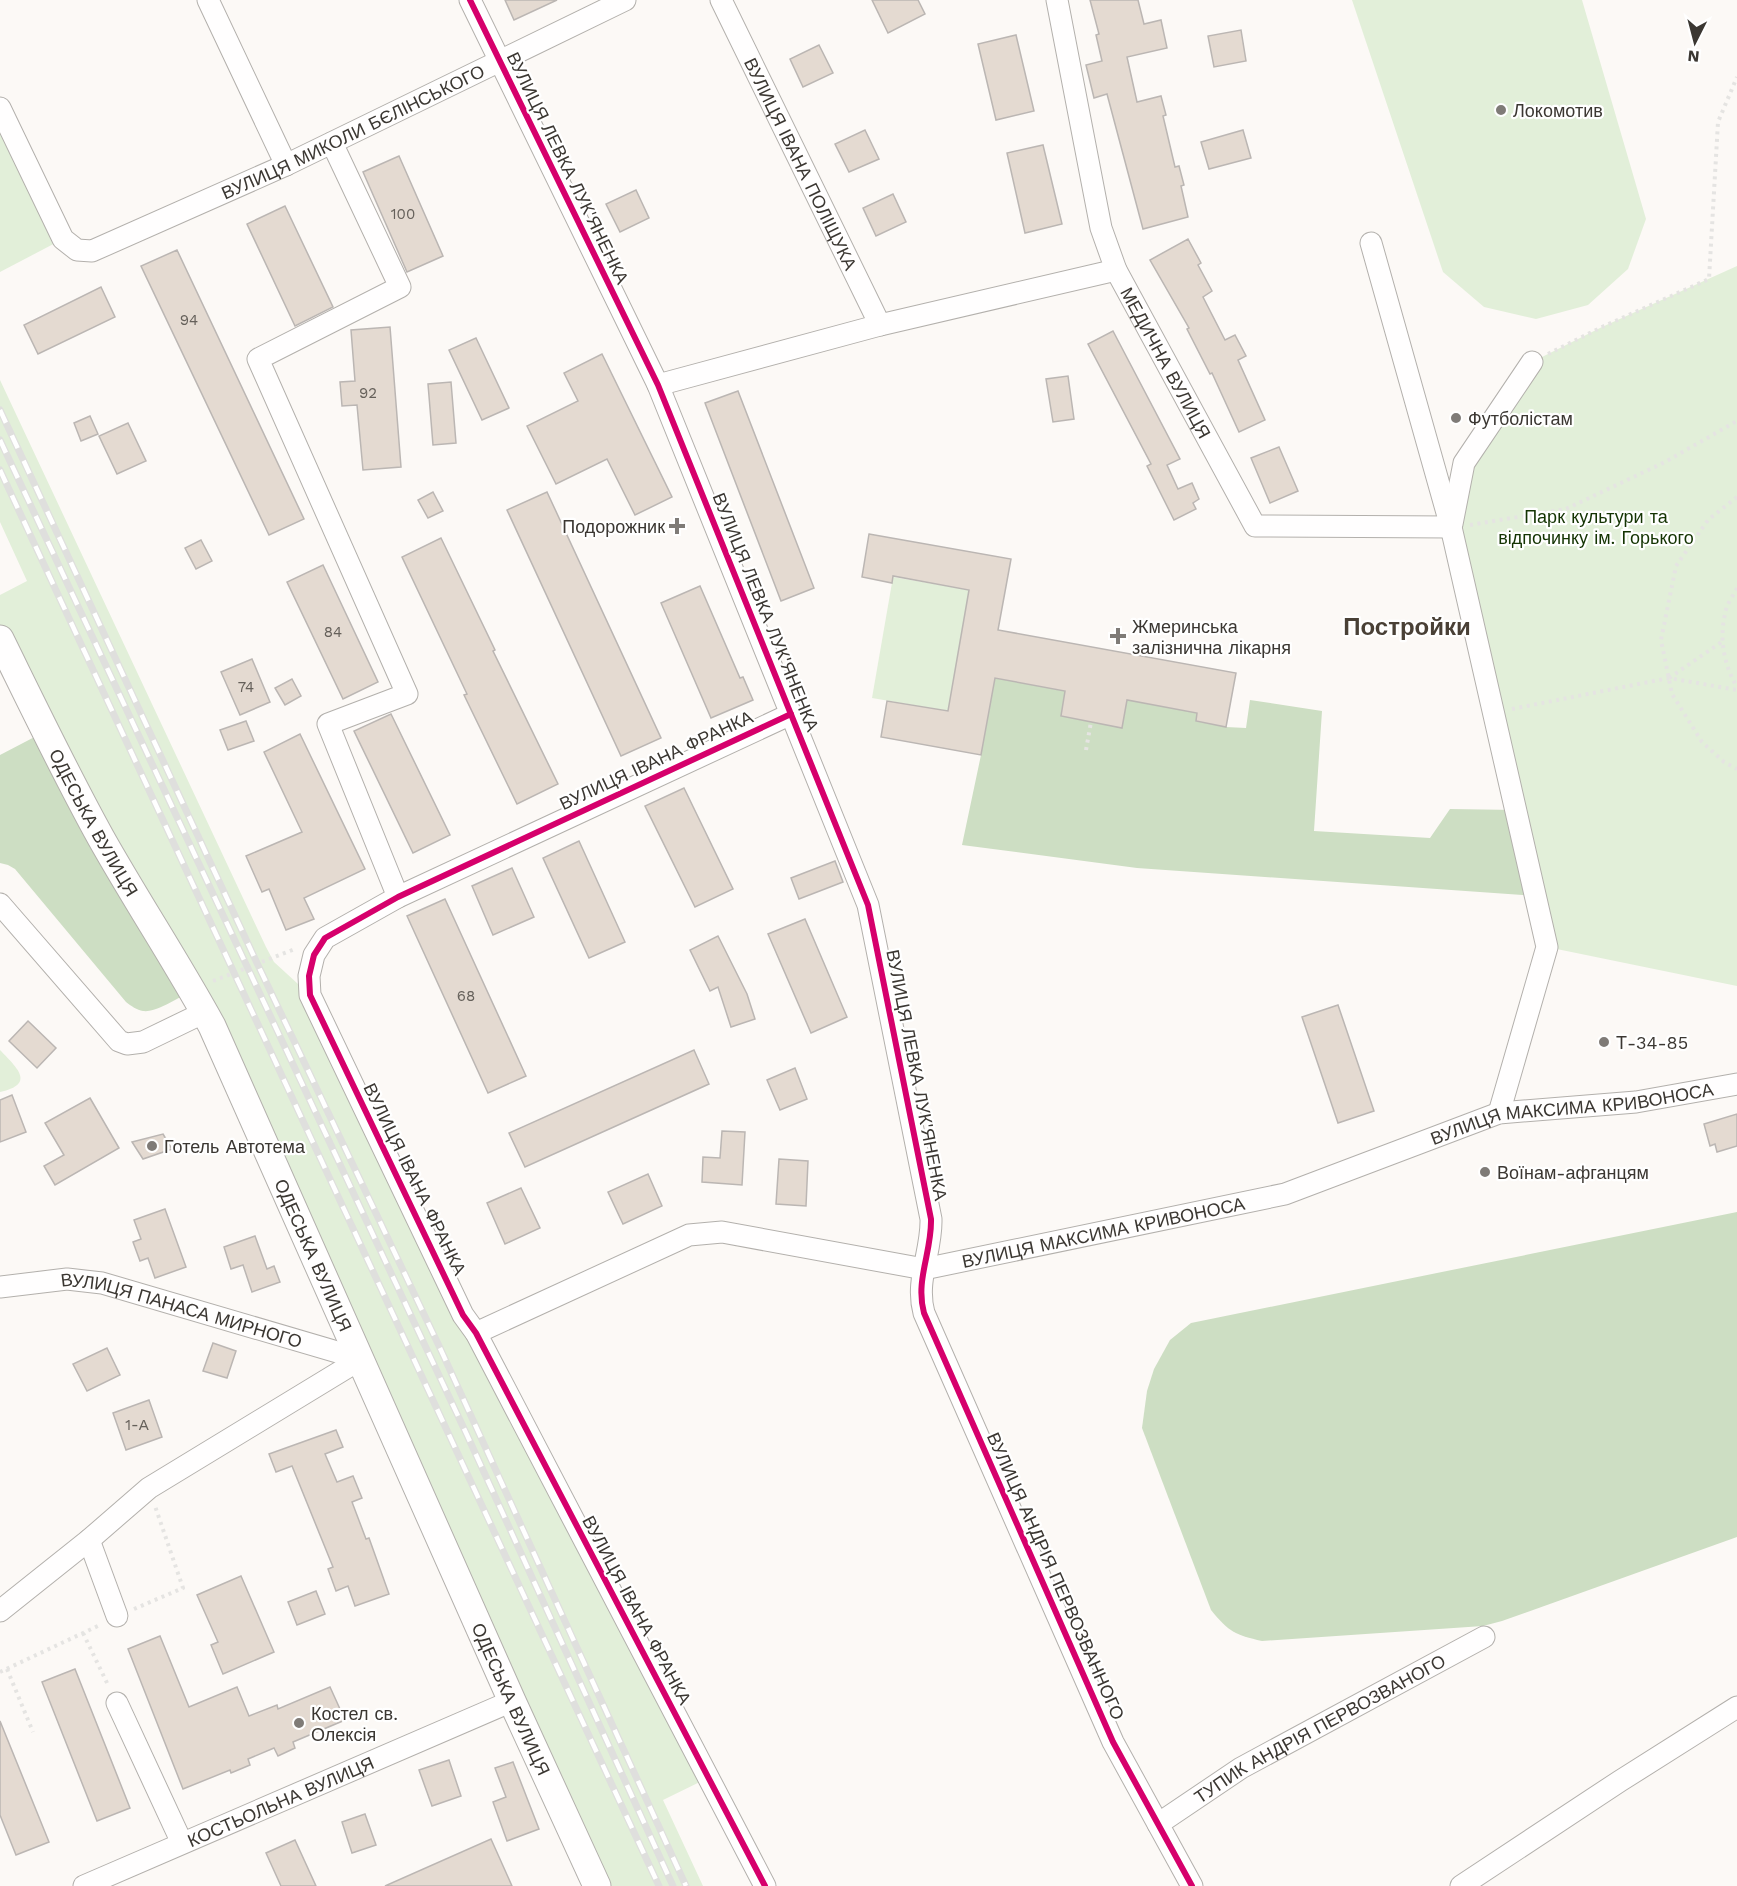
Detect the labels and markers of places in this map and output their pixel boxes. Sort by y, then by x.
place label: Локомотив [1513,100,1603,121]
marker: Локомотив [1494,103,1508,117]
place label: Футболістам [1468,408,1573,429]
marker: Футболістам [1449,411,1463,425]
place label: Подорожник [562,516,665,537]
marker: Подорожник [670,519,684,533]
place label: Жмеринська залізнична лікарня [1132,616,1291,658]
marker: Жмеринська залізнична лікарня [1109,627,1127,645]
place label: Т-34-85 [1616,1032,1688,1053]
marker: Т-34-85 [1597,1035,1611,1049]
place label: Готель Автотема [164,1136,306,1157]
marker: Готель Автотема [145,1139,159,1153]
place label: Воїнам-афганцям [1497,1162,1649,1183]
marker: Воїнам-афганцям [1478,1165,1492,1179]
place label: Костел св. Олексія [311,1703,398,1745]
marker: Костел св. Олексія [292,1716,306,1730]

